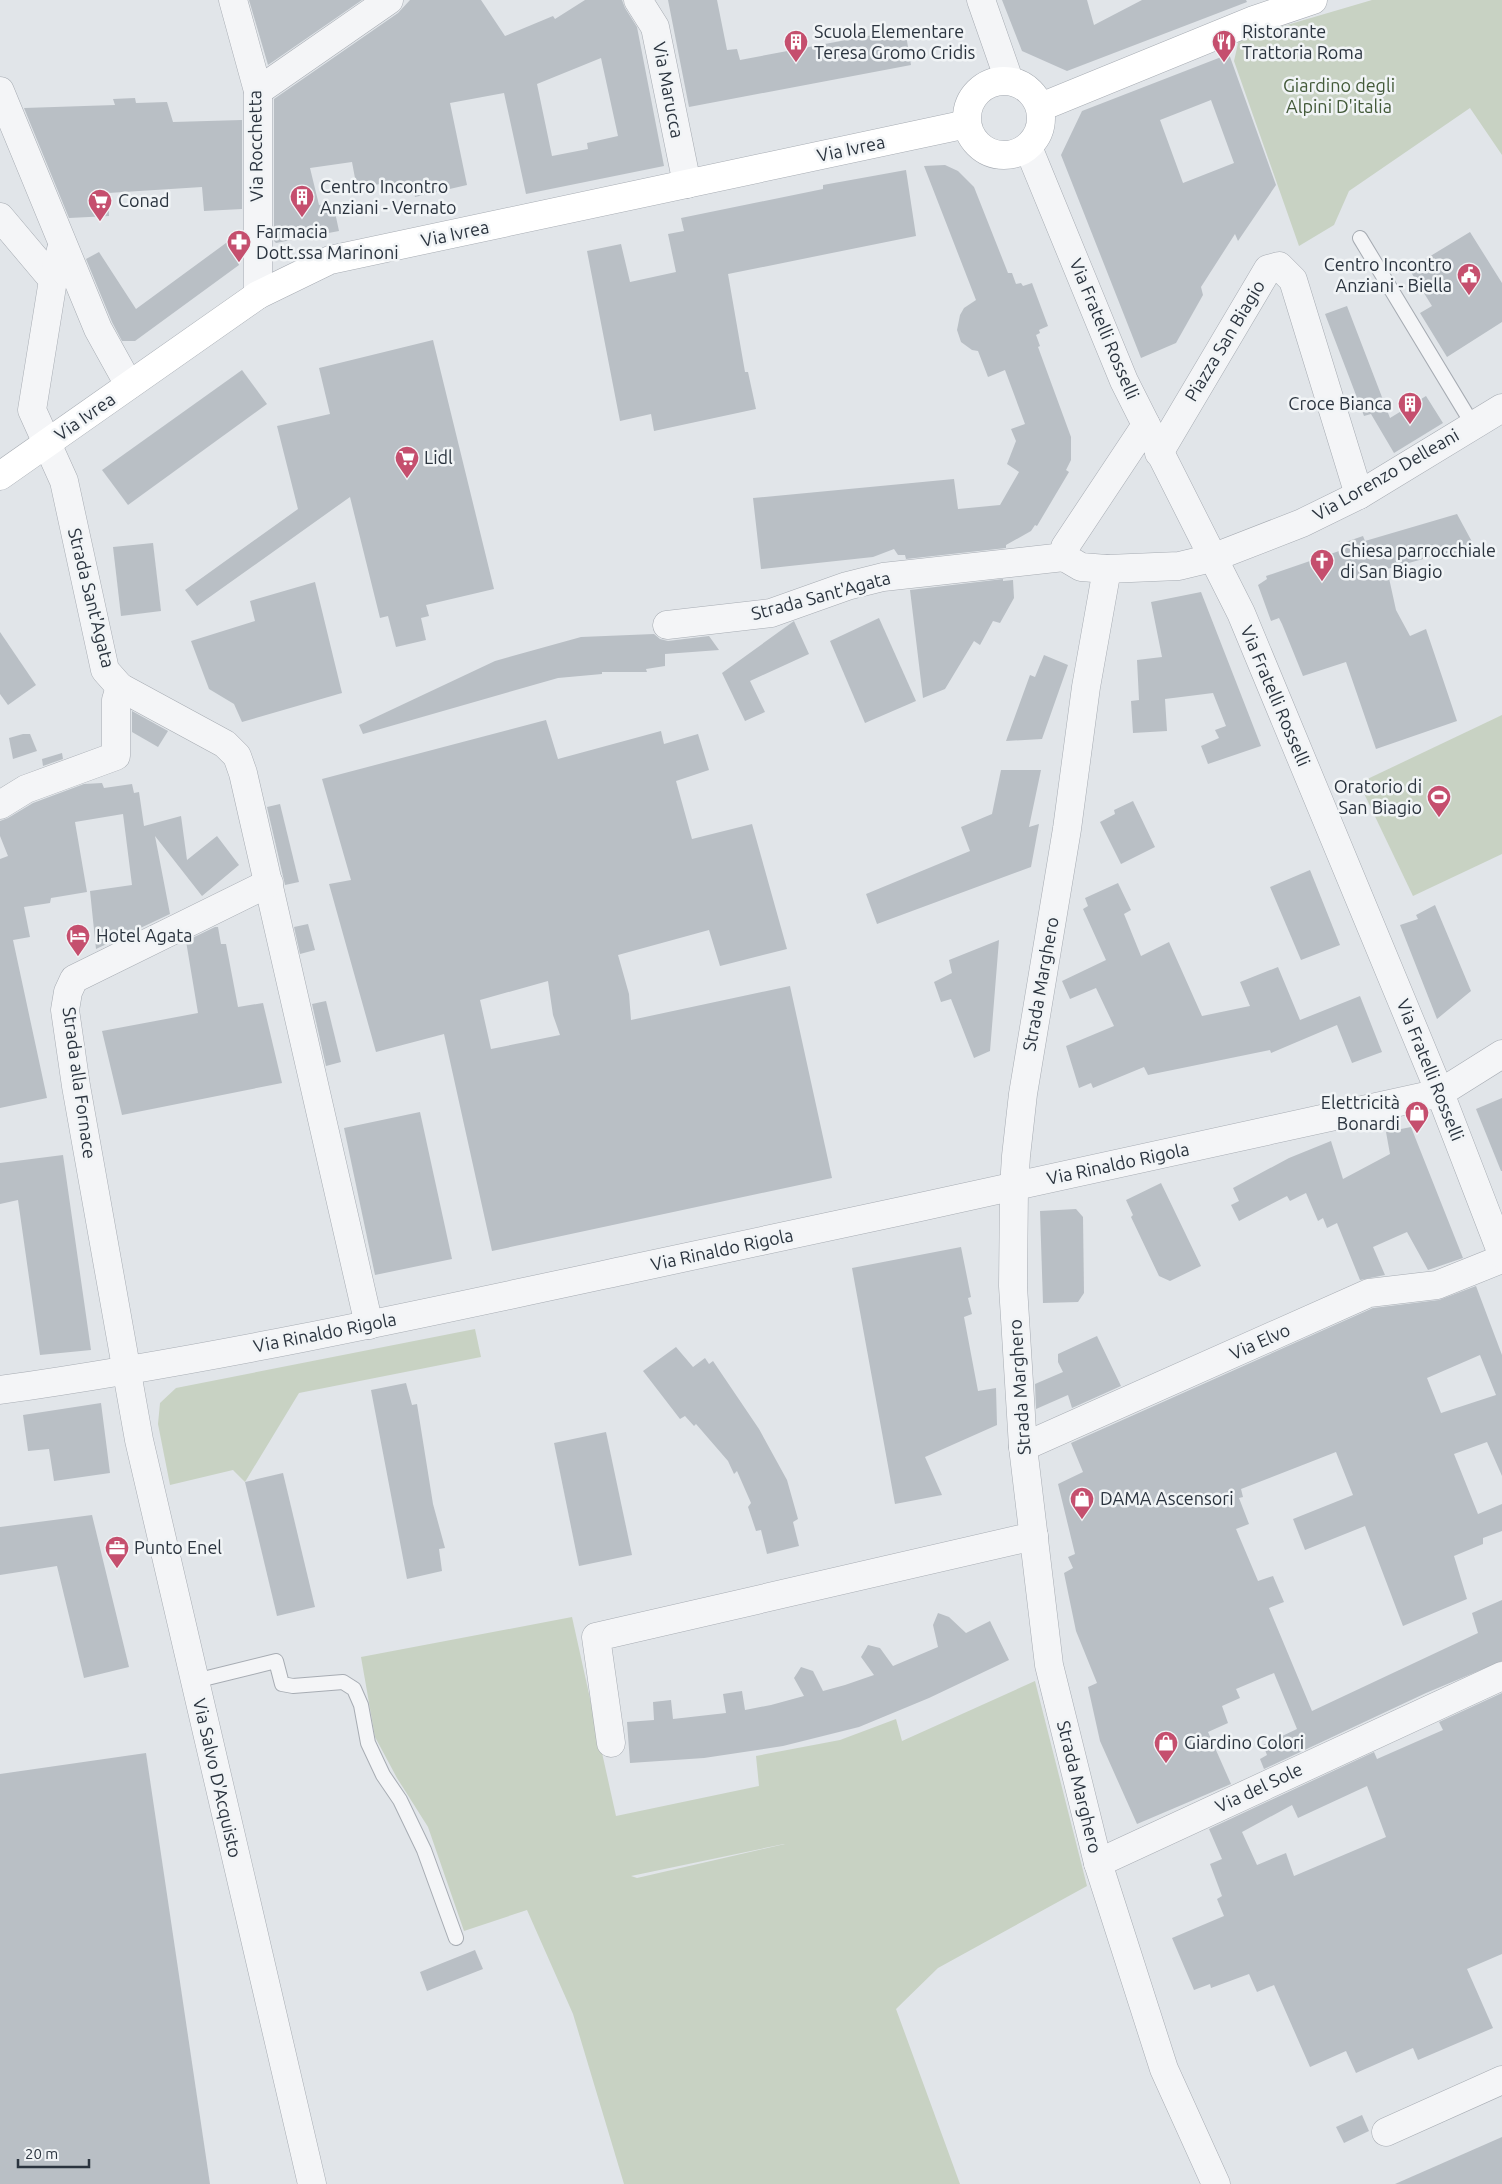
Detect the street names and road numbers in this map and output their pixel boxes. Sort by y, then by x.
street label: Via Marucca [650,40,688,140]
street label: Via Rocchetta [244,90,266,202]
street label: Via Ivrea [815,131,887,165]
street label: Via Ivrea [419,216,491,250]
street label: Via Fratelli Rosselli [1066,255,1144,402]
street label: Piazza San Biagio [1180,276,1268,405]
street label: Via Ivrea [50,388,118,444]
street label: Via Lorenzo Delleani [1309,424,1462,524]
street label: Strada Sant'Agata [65,526,119,670]
street label: Strada Sant'Agata [749,567,893,623]
street label: Via Fratelli Rosselli [1237,622,1315,769]
street label: Strada Marghero [1018,915,1062,1053]
street label: Via Fratelli Rosselli [1393,996,1468,1143]
street label: Strada alla Fornace [59,1006,101,1160]
street label: Via Rinaldo Rigola [1045,1138,1191,1188]
street label: Via Rinaldo Rigola [649,1224,795,1274]
street label: Via Rinaldo Rigola [252,1308,398,1356]
street label: Strada Marghero [1004,1319,1034,1456]
street label: Via Elvo [1226,1319,1293,1363]
street label: Via Salvo D'Acquisto [190,1696,246,1859]
street label: Strada Marghero [1054,1718,1106,1855]
street label: Via del Sole [1212,1758,1305,1816]

